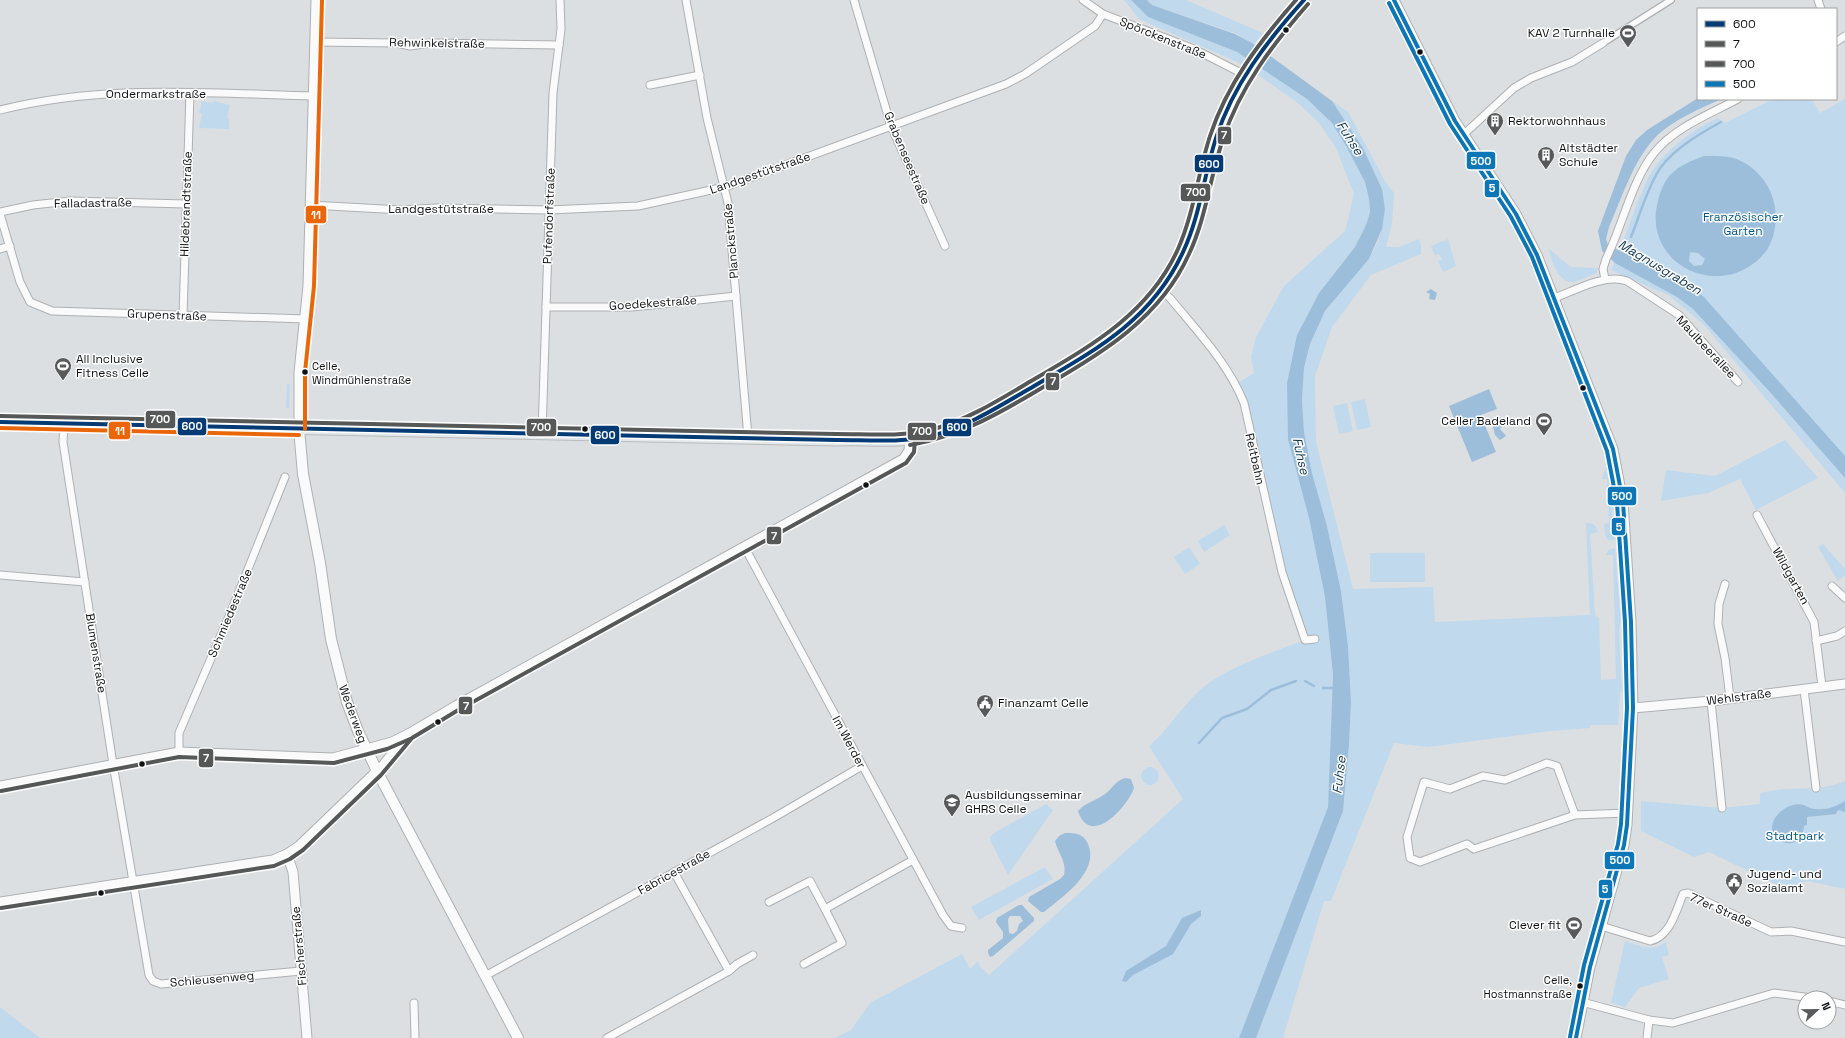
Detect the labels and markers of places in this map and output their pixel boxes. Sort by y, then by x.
sports icon: KAV 2 Turnhalle [1618,23,1638,48]
unlabelled marker [1281,25,1291,35]
place label: KAV 2 Turnhalle [1528,25,1615,41]
unlabelled marker [1415,47,1425,57]
building icon: Rektorwohnhaus [1485,111,1505,136]
place label: Rektorwohnhaus [1508,113,1606,129]
place label: Altstädter Schule [1559,140,1619,170]
building icon: Altstädter Schule [1536,145,1556,170]
place label: All Inclusive Fitness Celle [76,351,149,381]
sports icon: All Inclusive Fitness Celle [53,356,73,381]
place label: Celle, Windmühlenstraße [312,359,411,387]
marker: Celle, Windmühlenstraße [300,367,310,377]
unlabelled marker [1578,383,1588,393]
sports icon: Celler Badeland [1534,411,1554,436]
place label: Celler Badeland [1441,413,1531,429]
unlabelled marker [580,424,590,434]
unlabelled marker [861,480,871,490]
public building icon: Finanzamt Celle [975,693,995,718]
place label: Finanzamt Celle [998,695,1089,711]
unlabelled marker [433,717,443,727]
unlabelled marker [137,759,147,769]
place label: Ausbildungsseminar GHRS Celle [965,787,1082,817]
school or university icon: Ausbildungsseminar GHRS Celle [942,792,962,817]
place label: Jugend- und Sozialamt [1747,866,1822,896]
public building icon: Jugend- und Sozialamt [1724,871,1744,896]
unlabelled marker [96,888,106,898]
sports icon: Clever fit [1564,915,1584,940]
place label: Clever fit [1509,917,1561,933]
place label: Celle, Hostmannstraße [1484,973,1572,1001]
marker: Celle, Hostmannstraße [1575,981,1585,991]

